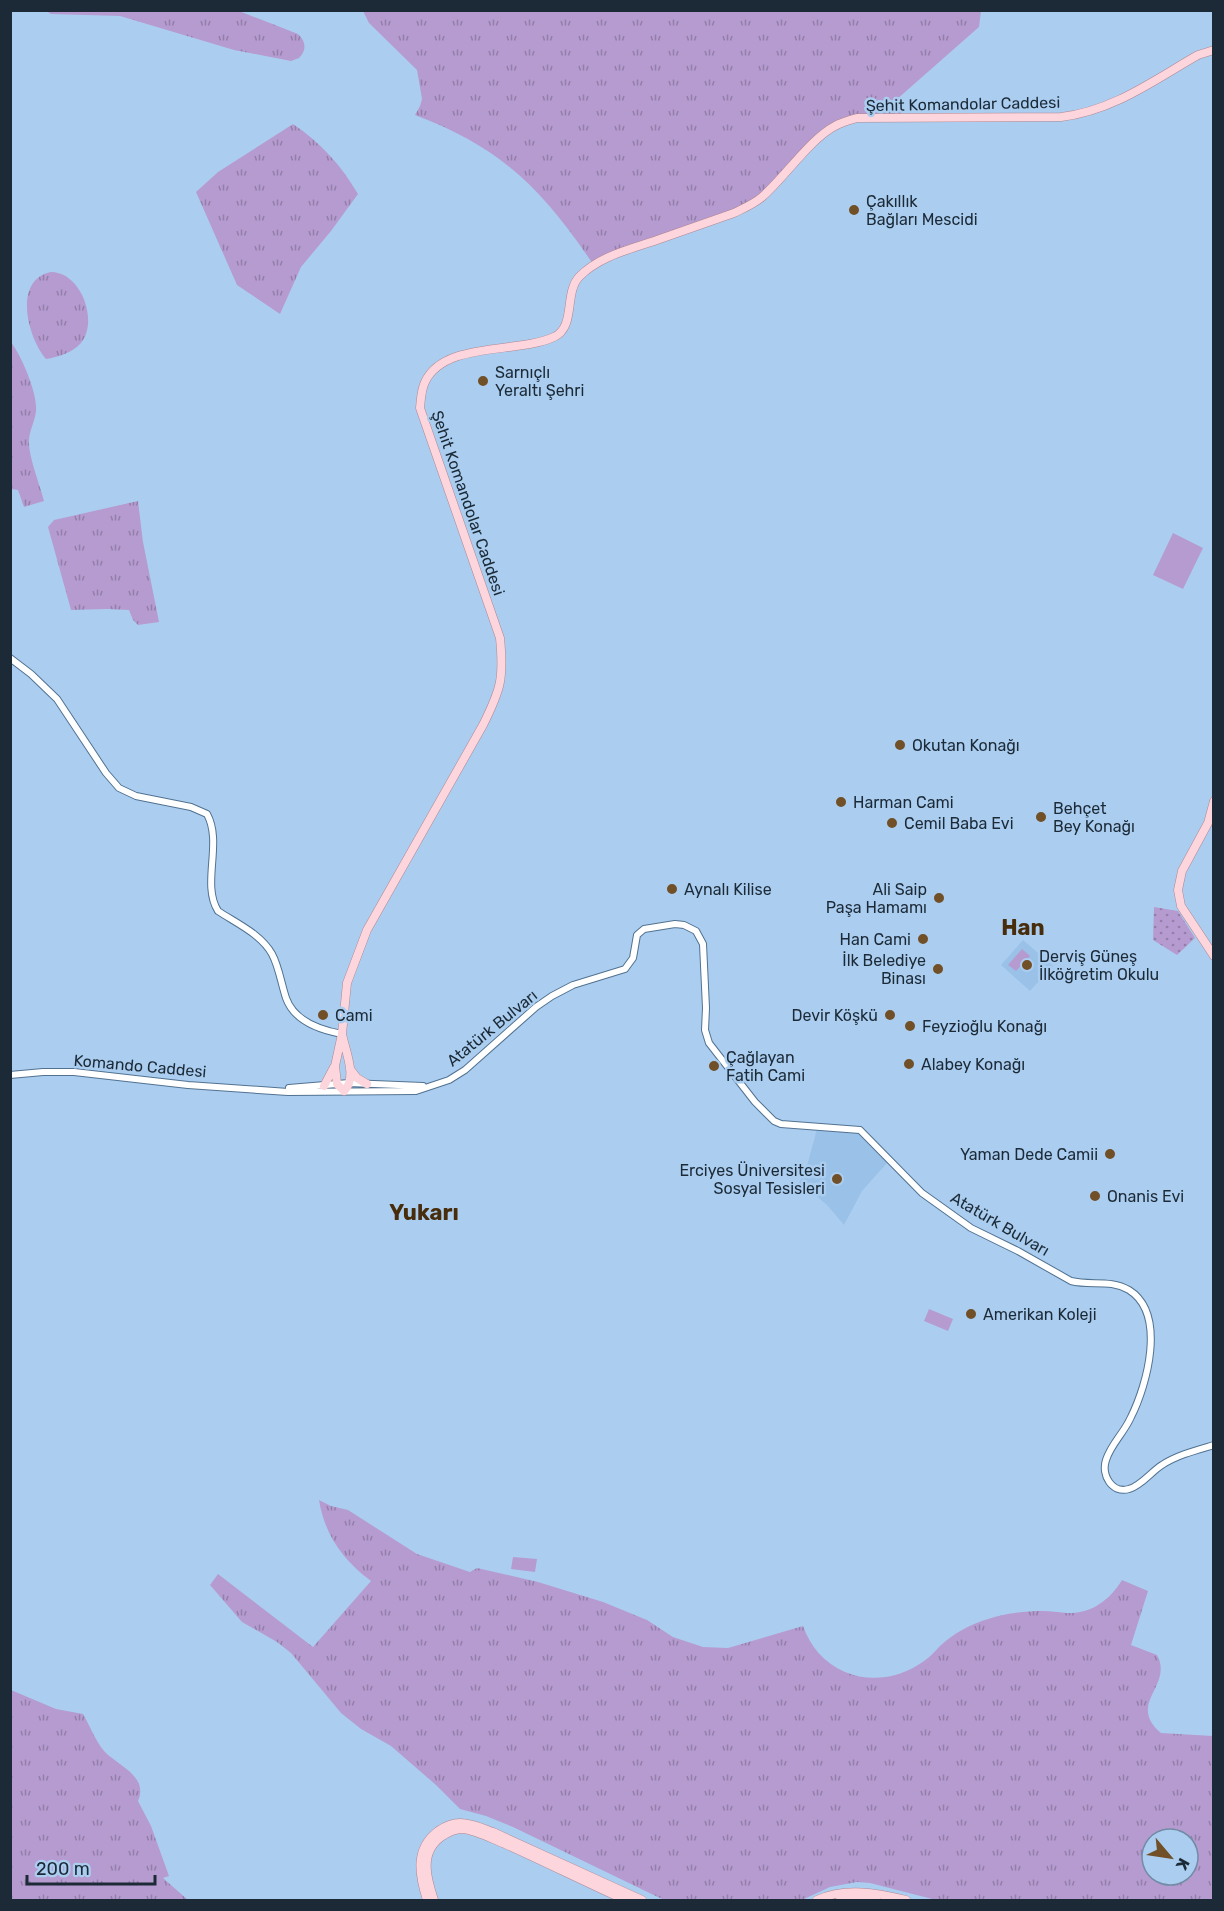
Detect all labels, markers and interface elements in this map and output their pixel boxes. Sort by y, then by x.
street label: Şehit Komandolar Caddesi [866,93,1060,115]
place label: Çakıllık Bağları Mescidi [866,192,978,229]
marker: Çakıllık Bağları Mescidi [847,203,861,217]
place label: Sarnıçlı Yeraltı Şehri [495,363,584,400]
marker: Sarnıçlı Yeraltı Şehri [476,374,490,388]
street label: Şehit Komandolar Caddesi [427,408,509,598]
place label: Okutan Konağı [912,736,1020,755]
marker: Okutan Konağı [893,738,907,752]
place label: Harman Cami [853,793,954,812]
marker: Harman Cami [834,795,848,809]
place label: Behçet Bey Konağı [1053,799,1135,836]
marker: Behçet Bey Konağı [1034,810,1048,824]
place label: Cemil Baba Evi [904,814,1014,833]
marker: Cemil Baba Evi [885,816,899,830]
place label: Aynalı Kilise [684,880,772,899]
place label: Ali Saip Paşa Hamamı [826,880,927,917]
marker: Aynalı Kilise [665,882,679,896]
marker: Ali Saip Paşa Hamamı [932,891,946,905]
district label: Han [1001,914,1045,941]
place label: Han Cami [840,930,911,949]
marker: Han Cami [916,932,930,946]
place label: Derviş Güneş İlköğretim Okulu [1039,947,1159,984]
place label: İlk Belediye Binası [842,951,926,988]
marker: Derviş Güneş İlköğretim Okulu [1020,958,1034,972]
marker: İlk Belediye Binası [931,962,945,976]
street label: Atatürk Bulvarı [443,986,541,1070]
place label: Cami [335,1006,373,1025]
place label: Devir Köşkü [792,1006,878,1025]
marker: Cami [316,1008,330,1022]
marker: Devir Köşkü [883,1008,897,1022]
place label: Feyzioğlu Konağı [922,1017,1047,1036]
marker: Feyzioğlu Konağı [903,1019,917,1033]
place label: Çağlayan Fatih Cami [726,1048,805,1085]
street label: Komando Caddesi [73,1051,207,1081]
place label: Alabey Konağı [921,1055,1025,1074]
marker: Alabey Konağı [902,1057,916,1071]
marker: Çağlayan Fatih Cami [707,1059,721,1073]
place label: Yaman Dede Camii [960,1145,1098,1164]
marker: Yaman Dede Camii [1103,1147,1117,1161]
place label: Erciyes Üniversitesi Sosyal Tesisleri [679,1161,825,1198]
marker: Erciyes Üniversitesi Sosyal Tesisleri [830,1172,844,1186]
place label: Onanis Evi [1107,1187,1184,1206]
street label: Atatürk Bulvarı [947,1188,1053,1260]
marker: Onanis Evi [1088,1189,1102,1203]
district label: Yukarı [389,1199,459,1226]
place label: Amerikan Koleji [983,1305,1097,1324]
marker: Amerikan Koleji [964,1307,978,1321]
north arrow [1140,1827,1200,1887]
scale bar [27,1848,154,1886]
text: K [1172,1855,1194,1874]
text: 200 m [36,1858,90,1880]

